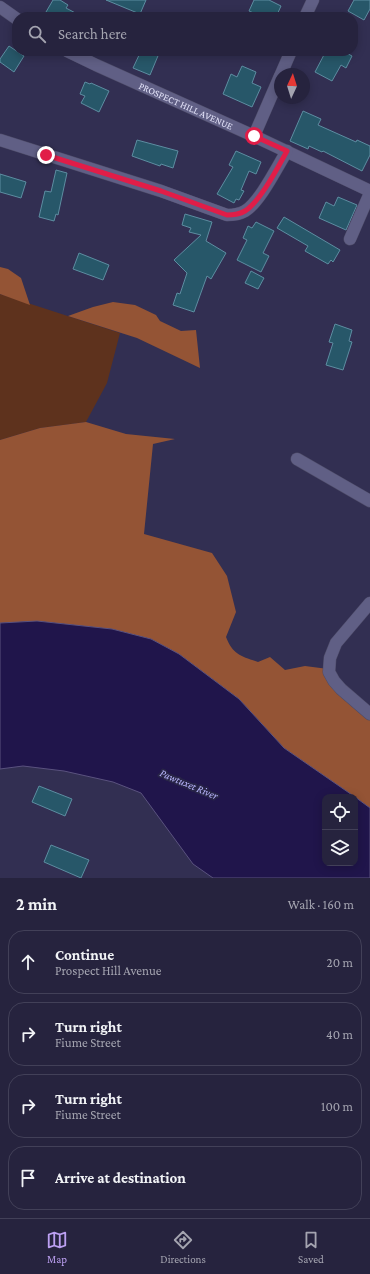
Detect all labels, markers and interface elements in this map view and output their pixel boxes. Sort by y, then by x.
search box [12,12,358,56]
icon: search [26,23,48,45]
text: Search here [58,26,127,42]
north arrow [274,68,310,104]
street label: PROSPECT HILL AVENUE [137,80,235,132]
route start [245,127,263,145]
route end [37,146,55,164]
water label: Pawtuxet River [158,766,221,802]
map controls [322,794,358,866]
button: locate [322,794,358,830]
button: layers [322,830,358,866]
text: 2 min [16,895,57,914]
text: Walk · 160 m [288,897,354,912]
text: Continue [55,947,114,963]
icon: ahead [17,951,39,973]
text: 20 m [327,955,353,970]
text: Prospect Hill Avenue [55,963,162,978]
text: Turn right [55,1019,122,1035]
icon: right [17,1023,39,1045]
text: 40 m [326,1027,353,1042]
text: Fiume Street [55,1035,121,1050]
text: Turn right [55,1091,122,1107]
icon: right [17,1095,39,1117]
text: 100 m [321,1099,353,1114]
text: Fiume Street [55,1107,121,1122]
icon: arrive [17,1167,39,1189]
text: Arrive at destination [55,1170,186,1186]
tab: Map [46,1229,68,1265]
tab: Directions [160,1229,206,1265]
tab: Saved [298,1229,324,1265]

